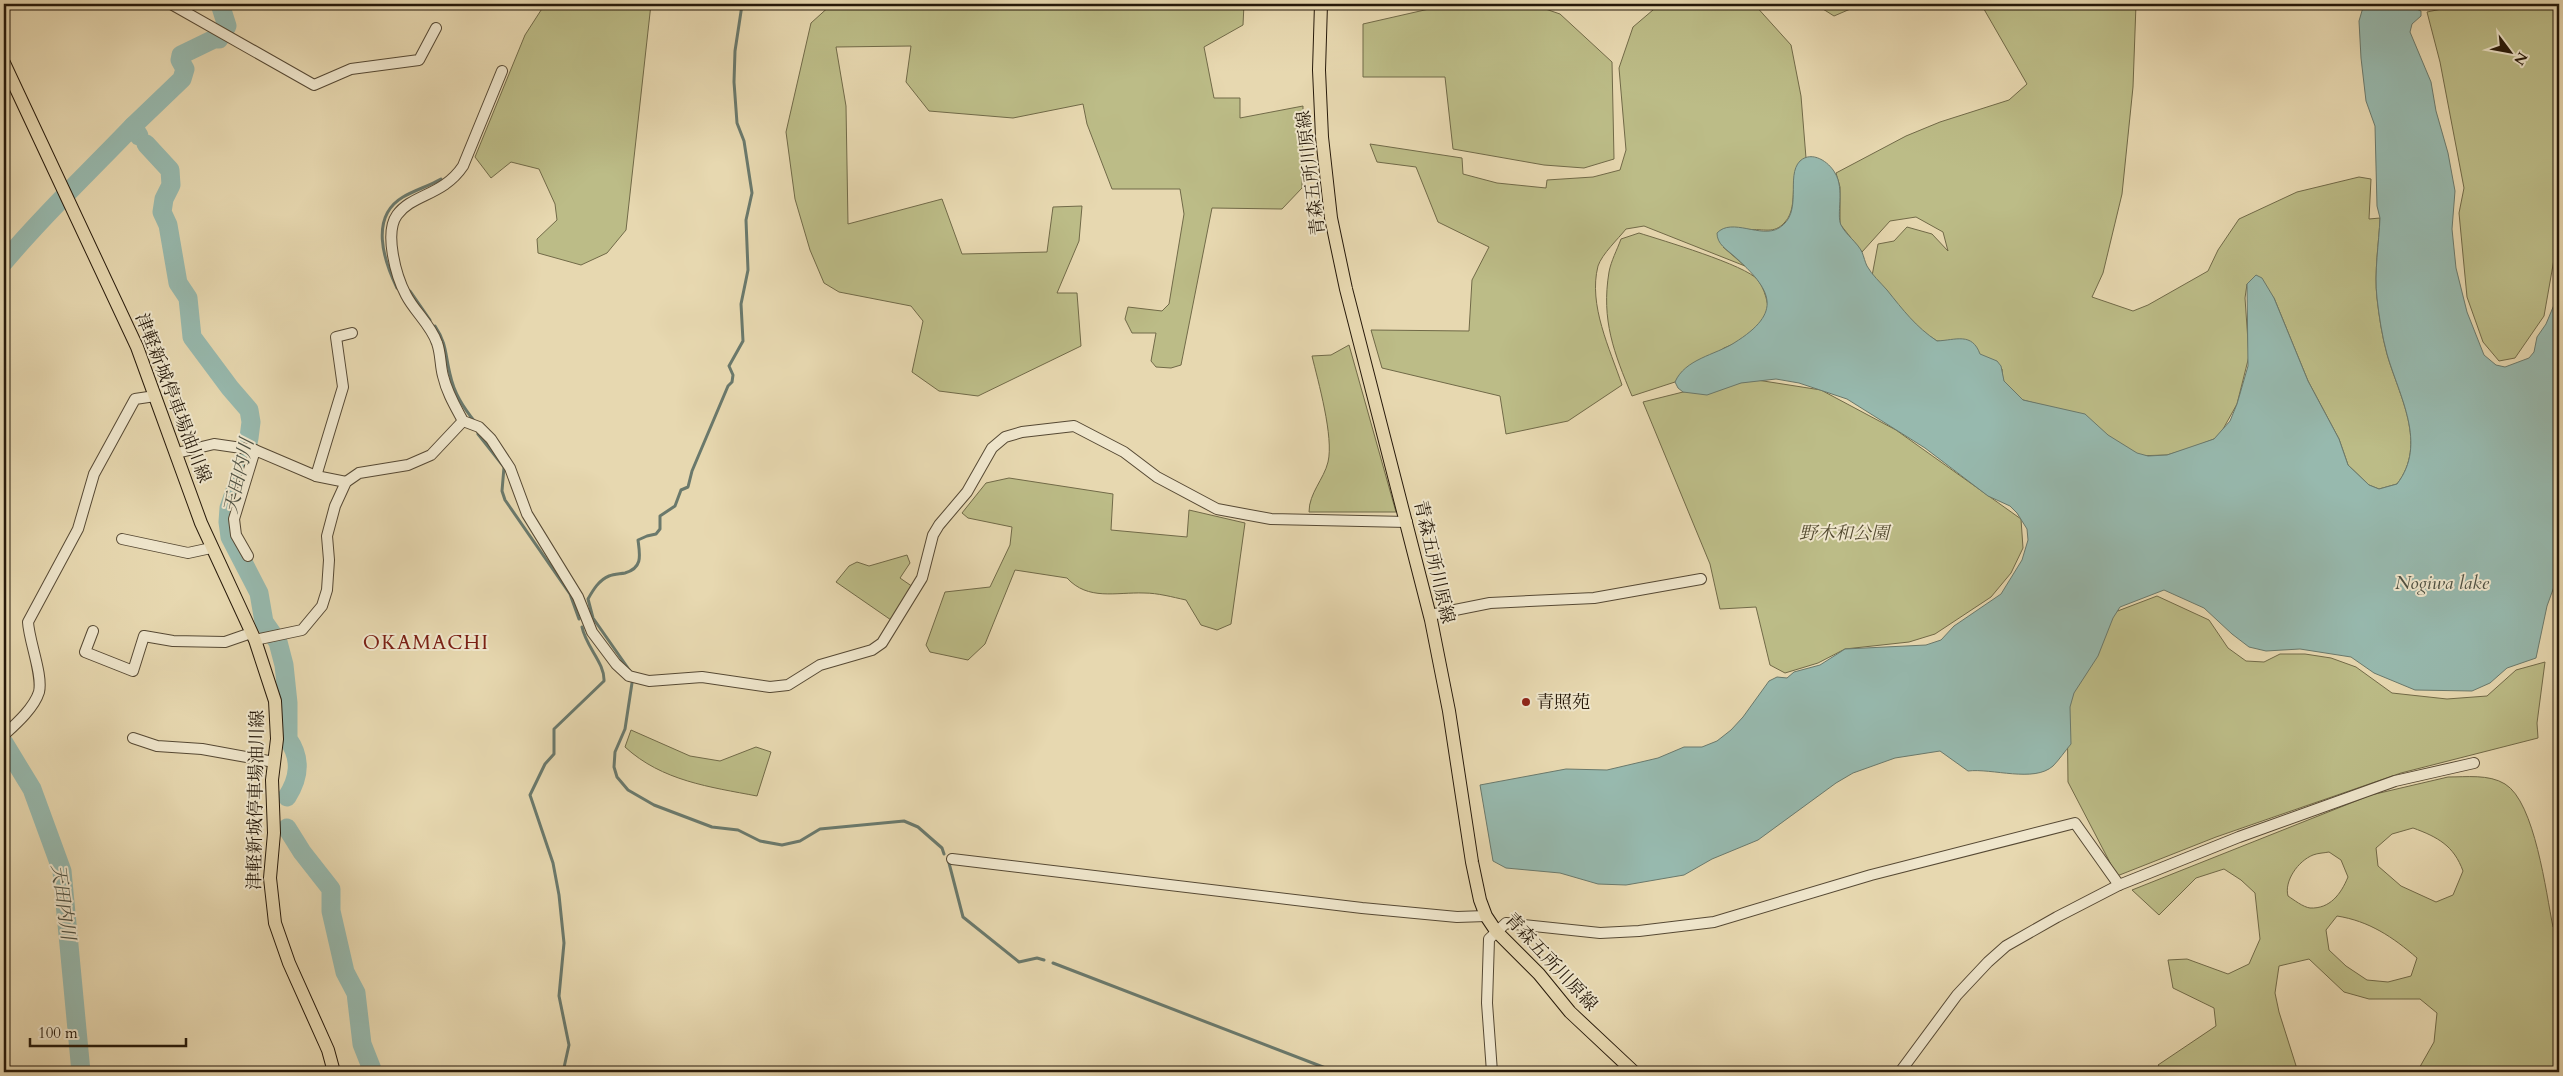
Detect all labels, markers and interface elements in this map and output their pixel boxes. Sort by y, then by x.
north arrow [2486,28,2536,78]
text: N [2509,48,2532,69]
street label: 青森五所川原線 [1291,109,1331,237]
street label: 津軽新城停車場油川線 [129,309,217,487]
water label: 天田内川 [218,434,261,516]
street label: 青森五所川原線 [1408,498,1460,626]
park label: 野木和公園 [1799,521,1892,546]
water label: Nogiwa lake [2395,570,2490,596]
district label: OKAMACHI [363,629,489,656]
place label: 青照苑 [1536,690,1590,715]
marker: 青照苑 [1520,696,1532,708]
street label: 津軽新城停車場油川線 [242,710,270,890]
water label: 天田内川 [45,863,81,943]
street label: 青森五所川原線 [1499,907,1603,1017]
scale bar [30,1016,186,1048]
text: 100 m [38,1023,78,1043]

